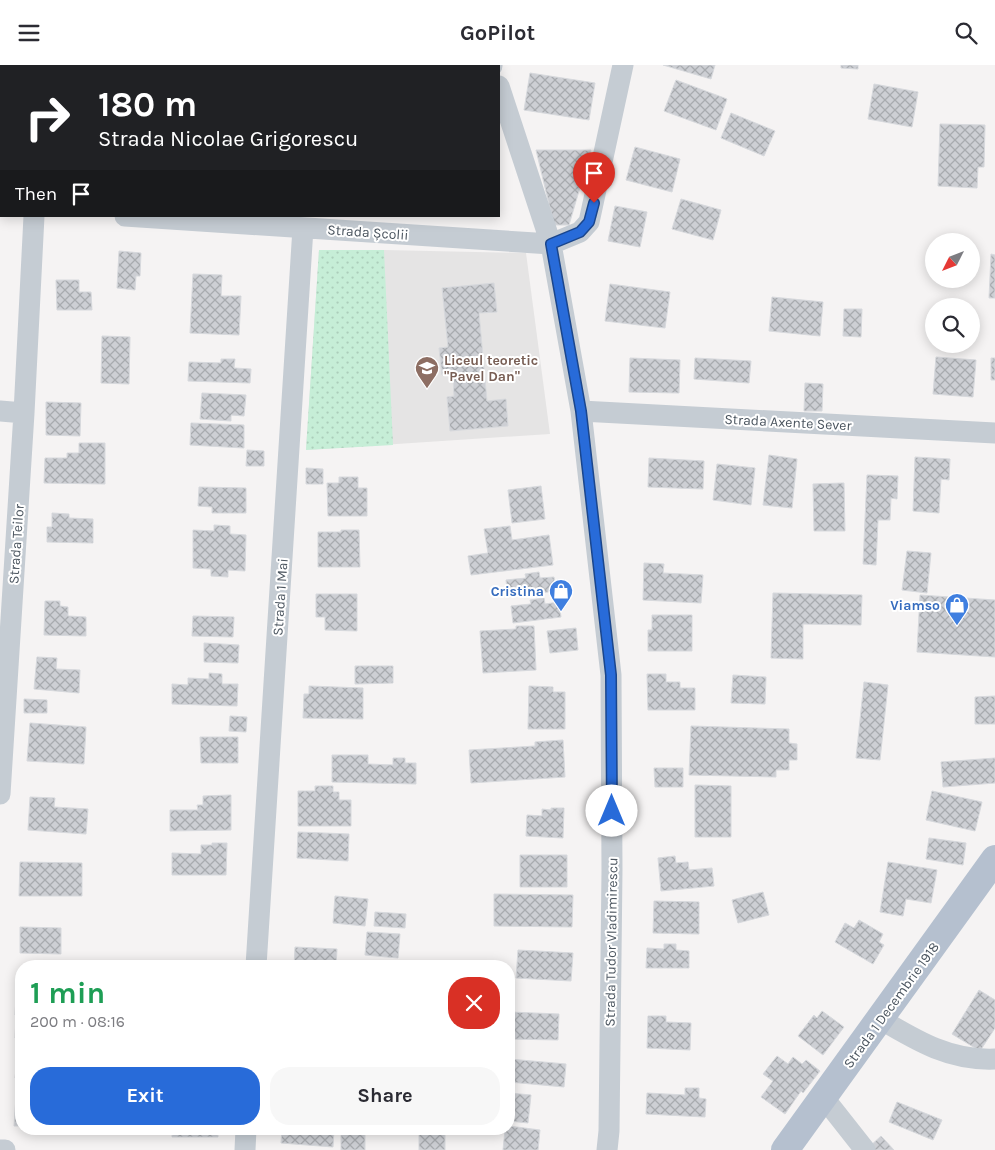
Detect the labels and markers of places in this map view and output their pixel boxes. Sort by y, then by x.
pin [573,152,615,203]
place label: Liceul teoretic "Pavel Dan" [444,352,538,385]
school or university icon: Liceul teoretic "Pavel Dan" [414,355,440,389]
shop icon: Cristina [548,578,574,612]
place label: Cristina [491,583,544,600]
shop icon: Viamso [944,592,970,626]
place label: Viamso [890,597,940,614]

